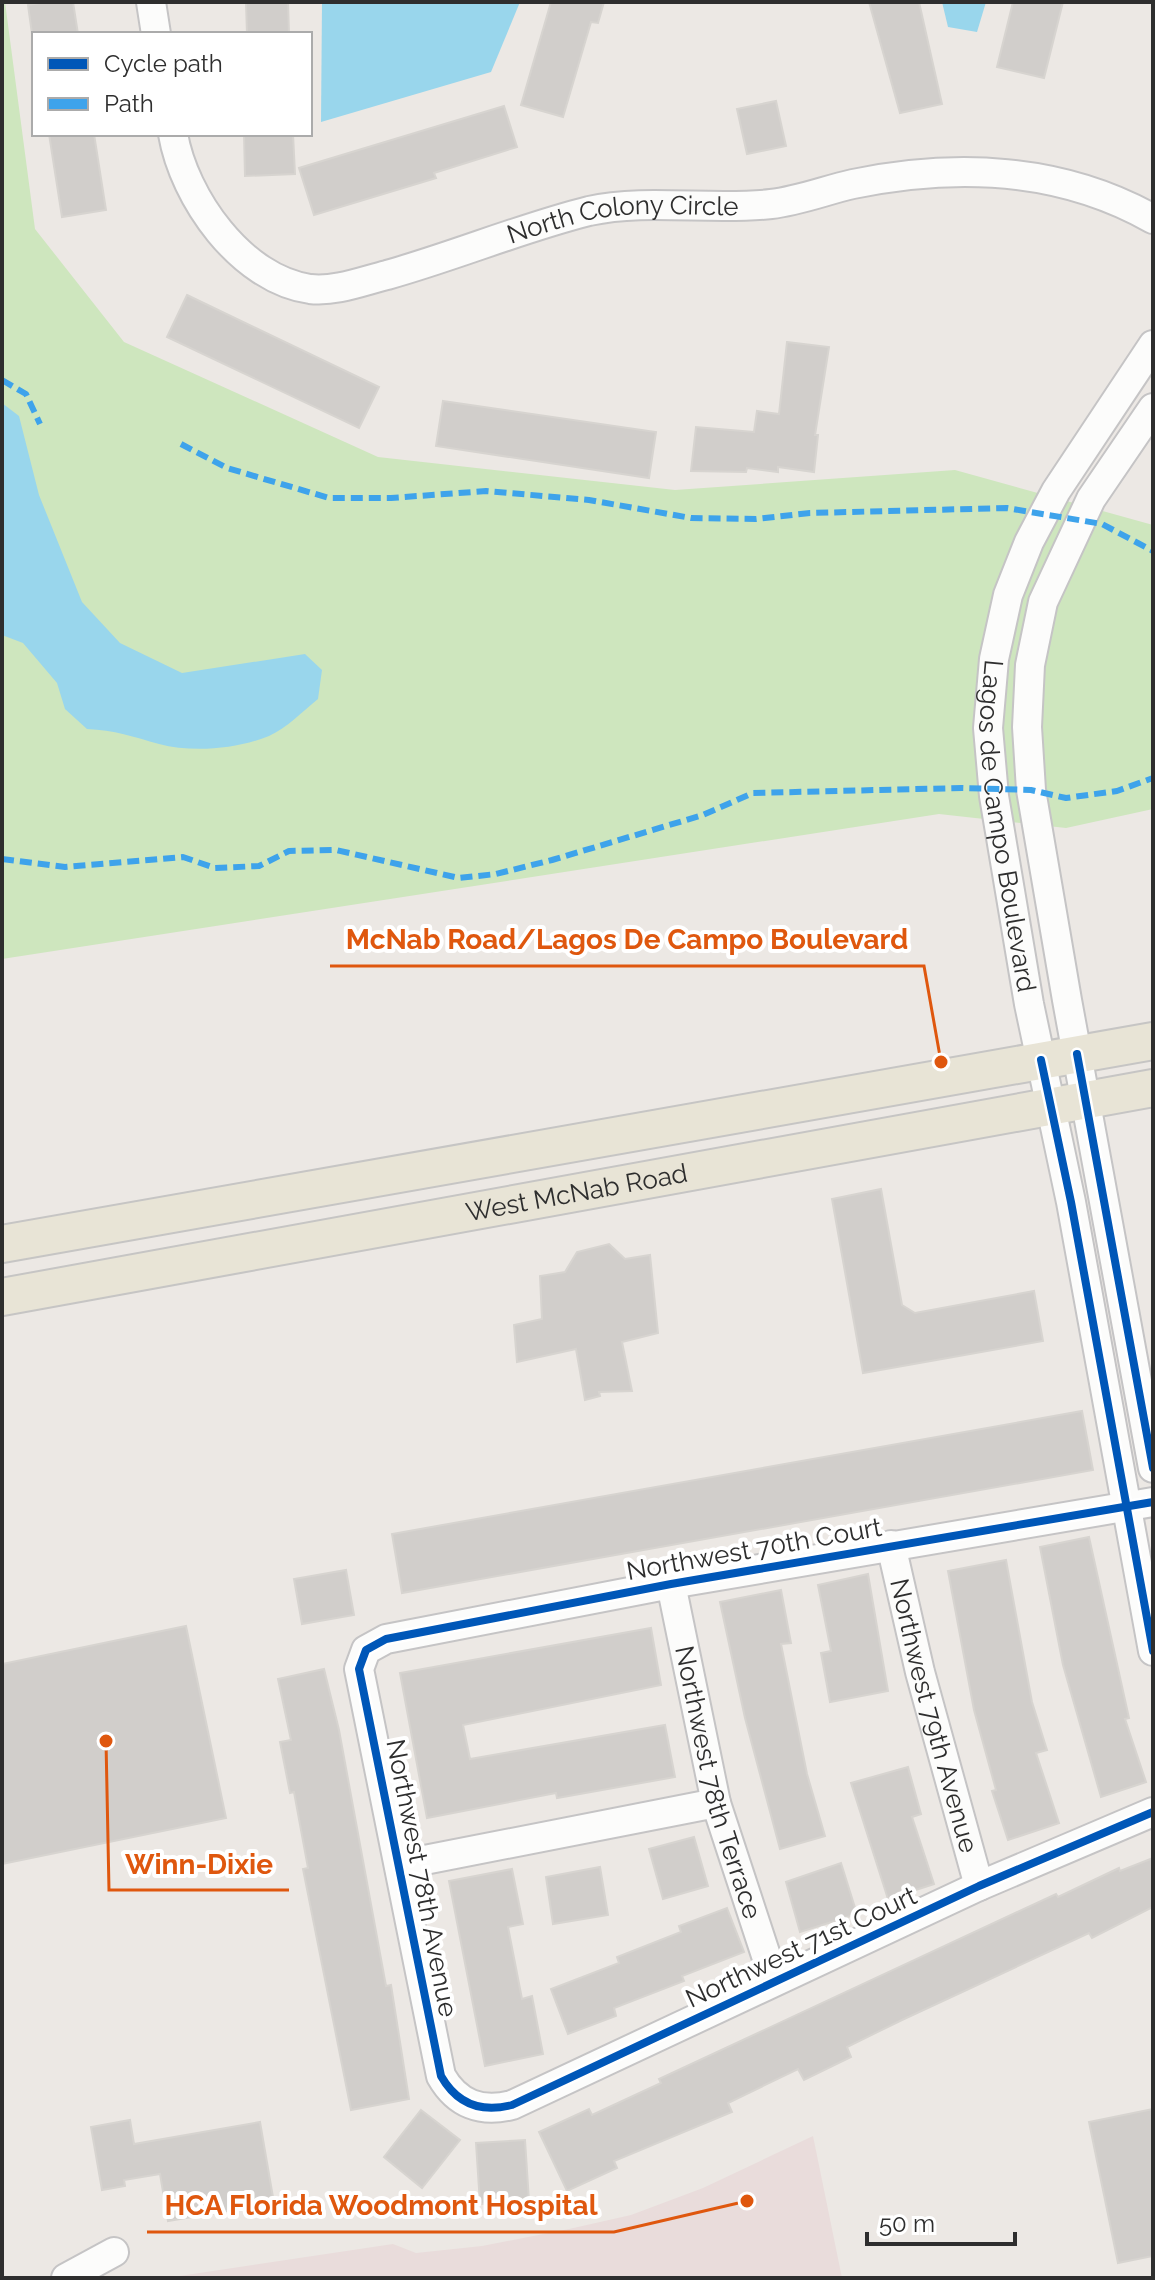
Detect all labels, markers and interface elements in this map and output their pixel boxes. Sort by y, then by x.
legend [32,32,312,136]
text: Cycle path [104,49,223,78]
text: Path [104,89,154,118]
street label: North Colony Circle [503,190,739,250]
street label: Lagos de Campo Boulevard [973,659,1042,994]
callout: McNab Road/Lagos De Campo Boulevard [330,914,924,966]
text: McNab Road/Lagos De Campo Boulevard [346,923,908,956]
street label: West McNab Road [463,1158,690,1227]
street label: Northwest 70th Court [624,1512,884,1586]
street label: Northwest 79th Avenue [884,1576,984,1856]
street label: Northwest 78th Terrace [669,1643,768,1923]
street label: Northwest 78th Avenue [380,1737,464,2019]
callout: Winn-Dixie [109,1838,289,1890]
text: Winn-Dixie [125,1848,273,1881]
street label: Northwest 71st Court [681,1880,922,2014]
callout: HCA Florida Woodmont Hospital [147,2180,614,2232]
text: HCA Florida Woodmont Hospital [164,2189,598,2222]
scale bar [867,2196,1015,2246]
text: 50 m [879,2209,935,2238]

